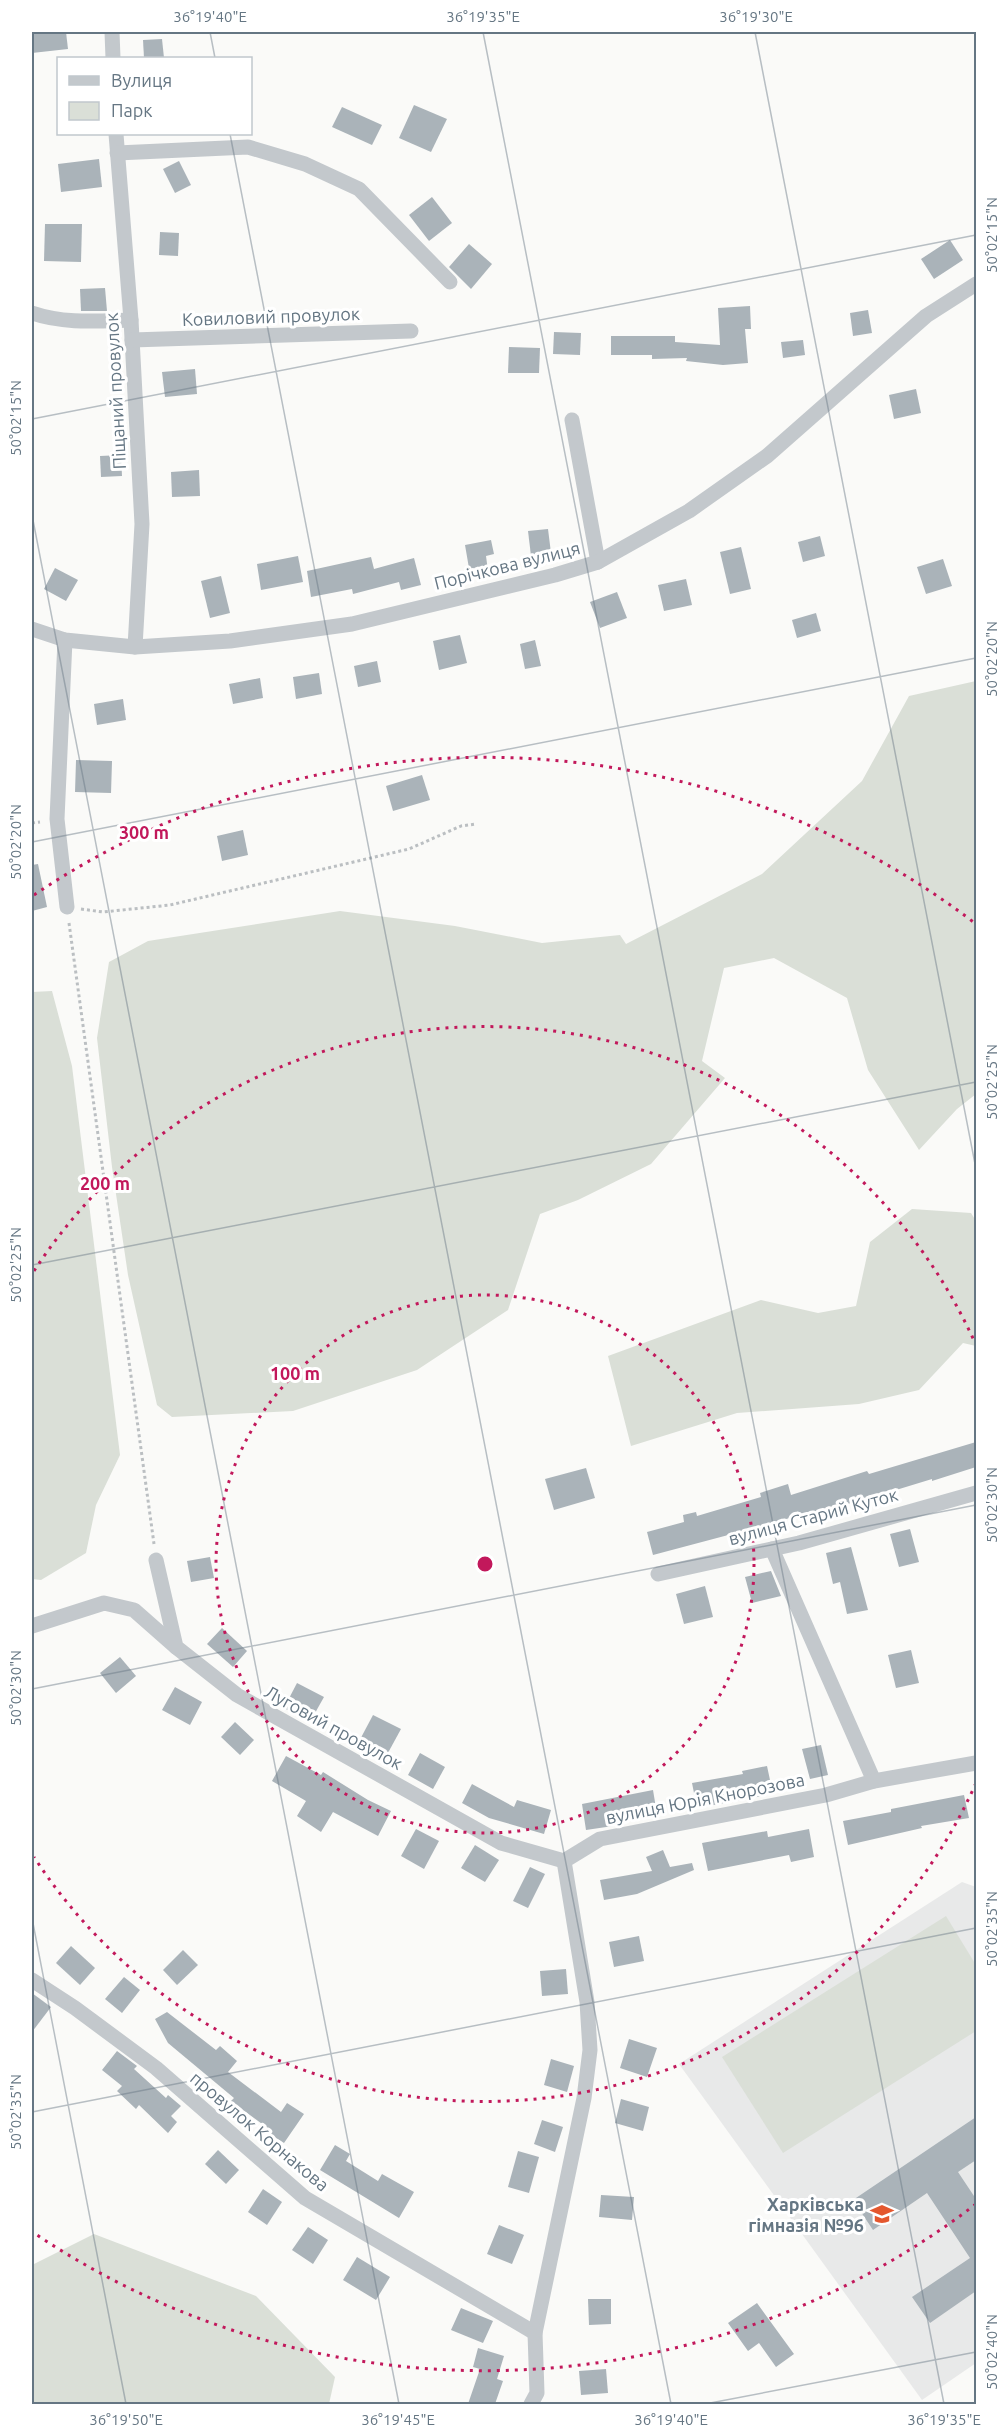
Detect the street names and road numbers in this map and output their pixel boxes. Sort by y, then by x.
street label: Ковиловий провулок [182,303,360,329]
street label: Піщаний провулок [101,312,129,470]
street label: Порічкова вулиця [432,537,582,593]
street label: вулиця Старий Куток [726,1484,900,1548]
street label: Луговий провулок [262,1681,406,1773]
street label: вулиця Юрія Кнорозова [604,1769,806,1827]
street label: провулок Корнакова [187,2067,333,2195]

